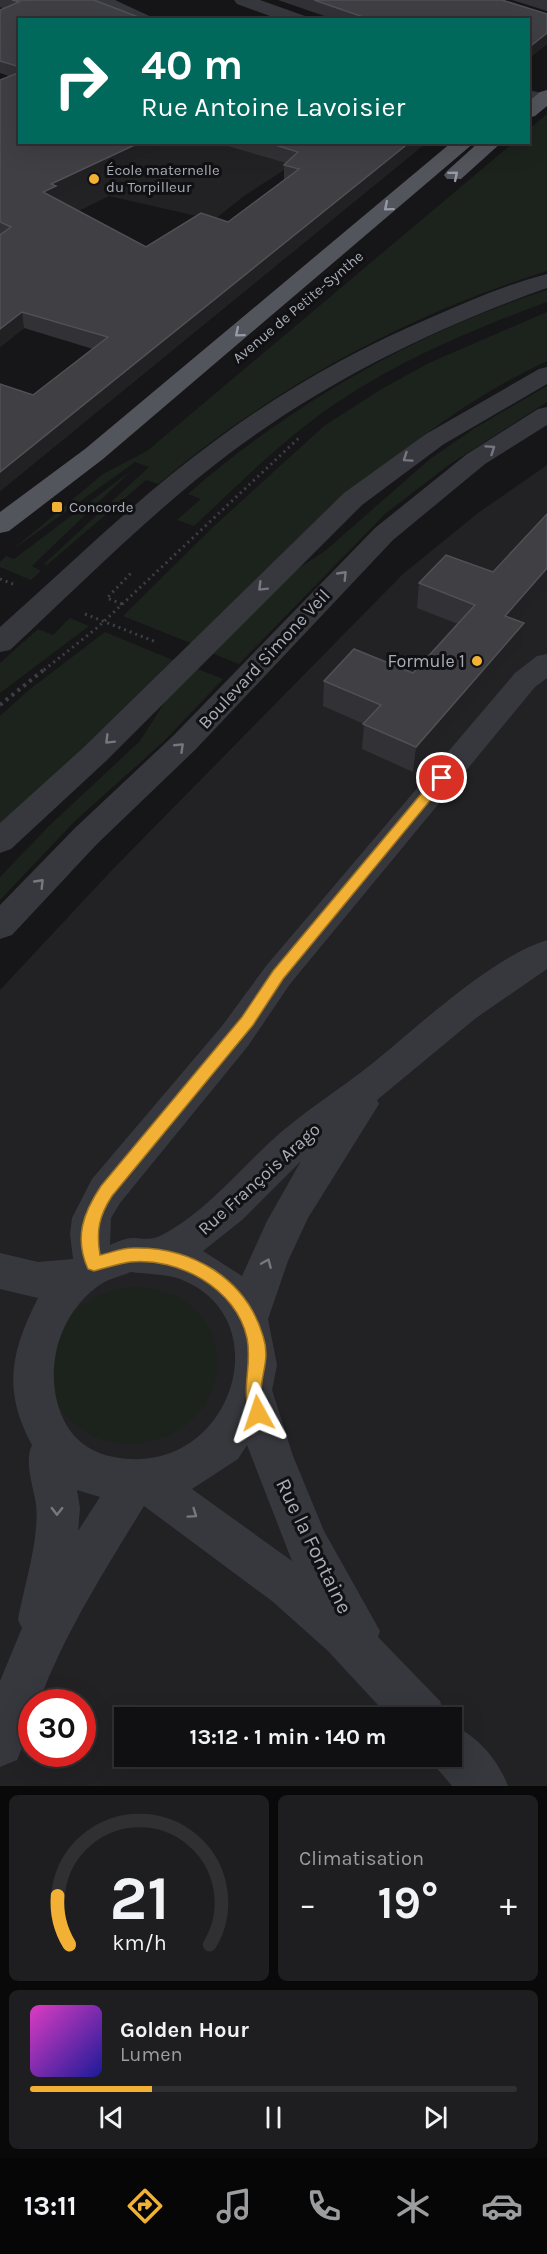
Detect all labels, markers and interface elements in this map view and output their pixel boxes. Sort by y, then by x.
text: 40 m [141,40,243,90]
icon: right [42,42,120,120]
text: Rue Antoine Lavoisier [141,91,405,123]
place label: École maternelle du Torpilleur [106,161,220,196]
one-way arrow [447,171,458,182]
marker: École maternelle du Torpilleur [87,172,101,186]
one-way arrow [384,200,395,211]
street label: Avenue de Petite-Synthe [229,247,367,367]
one-way arrow [235,325,246,336]
one-way arrow [485,446,496,457]
one-way arrow [402,450,413,461]
place label: Concorde [69,498,133,516]
marker: Concorde [50,500,64,514]
one-way arrow [336,572,347,582]
one-way arrow [258,580,269,591]
street label: Boulevard Simone Veil [194,585,334,733]
place label: Formule 1 [387,650,465,672]
marker: Formule 1 [470,654,484,668]
one-way arrow [105,733,115,744]
one-way arrow [173,743,183,754]
pin [416,752,467,803]
icon: arrive [425,761,458,794]
one-way arrow [33,880,44,891]
street label: Rue François Arago [193,1118,325,1240]
one-way arrow [260,1258,272,1269]
position arrow [226,1381,290,1445]
street label: Rue la Fontaine [271,1474,357,1618]
one-way arrow [51,1507,63,1516]
one-way arrow [186,1507,197,1518]
speed limit sign: 30 [18,1689,96,1767]
text: 13:12 · 1 min · 140 m [190,1724,386,1750]
text: Climatisation [299,1847,424,1870]
text: 21 [109,1862,169,1935]
text: 19° [378,1877,438,1929]
text: − [299,1885,316,1923]
text: + [500,1885,517,1923]
text: km/h [112,1930,166,1955]
text: Golden Hour [120,2017,249,2043]
text: Lumen [120,2043,183,2066]
icon: previous [95,2101,128,2134]
icon: pause [257,2101,290,2134]
icon: next [419,2101,452,2134]
icon: directions [124,2185,166,2227]
icon: music [213,2185,255,2227]
icon: phone [303,2185,345,2227]
icon: climate [392,2185,434,2227]
icon: car [481,2185,523,2227]
text: 13:11 [24,2190,77,2222]

